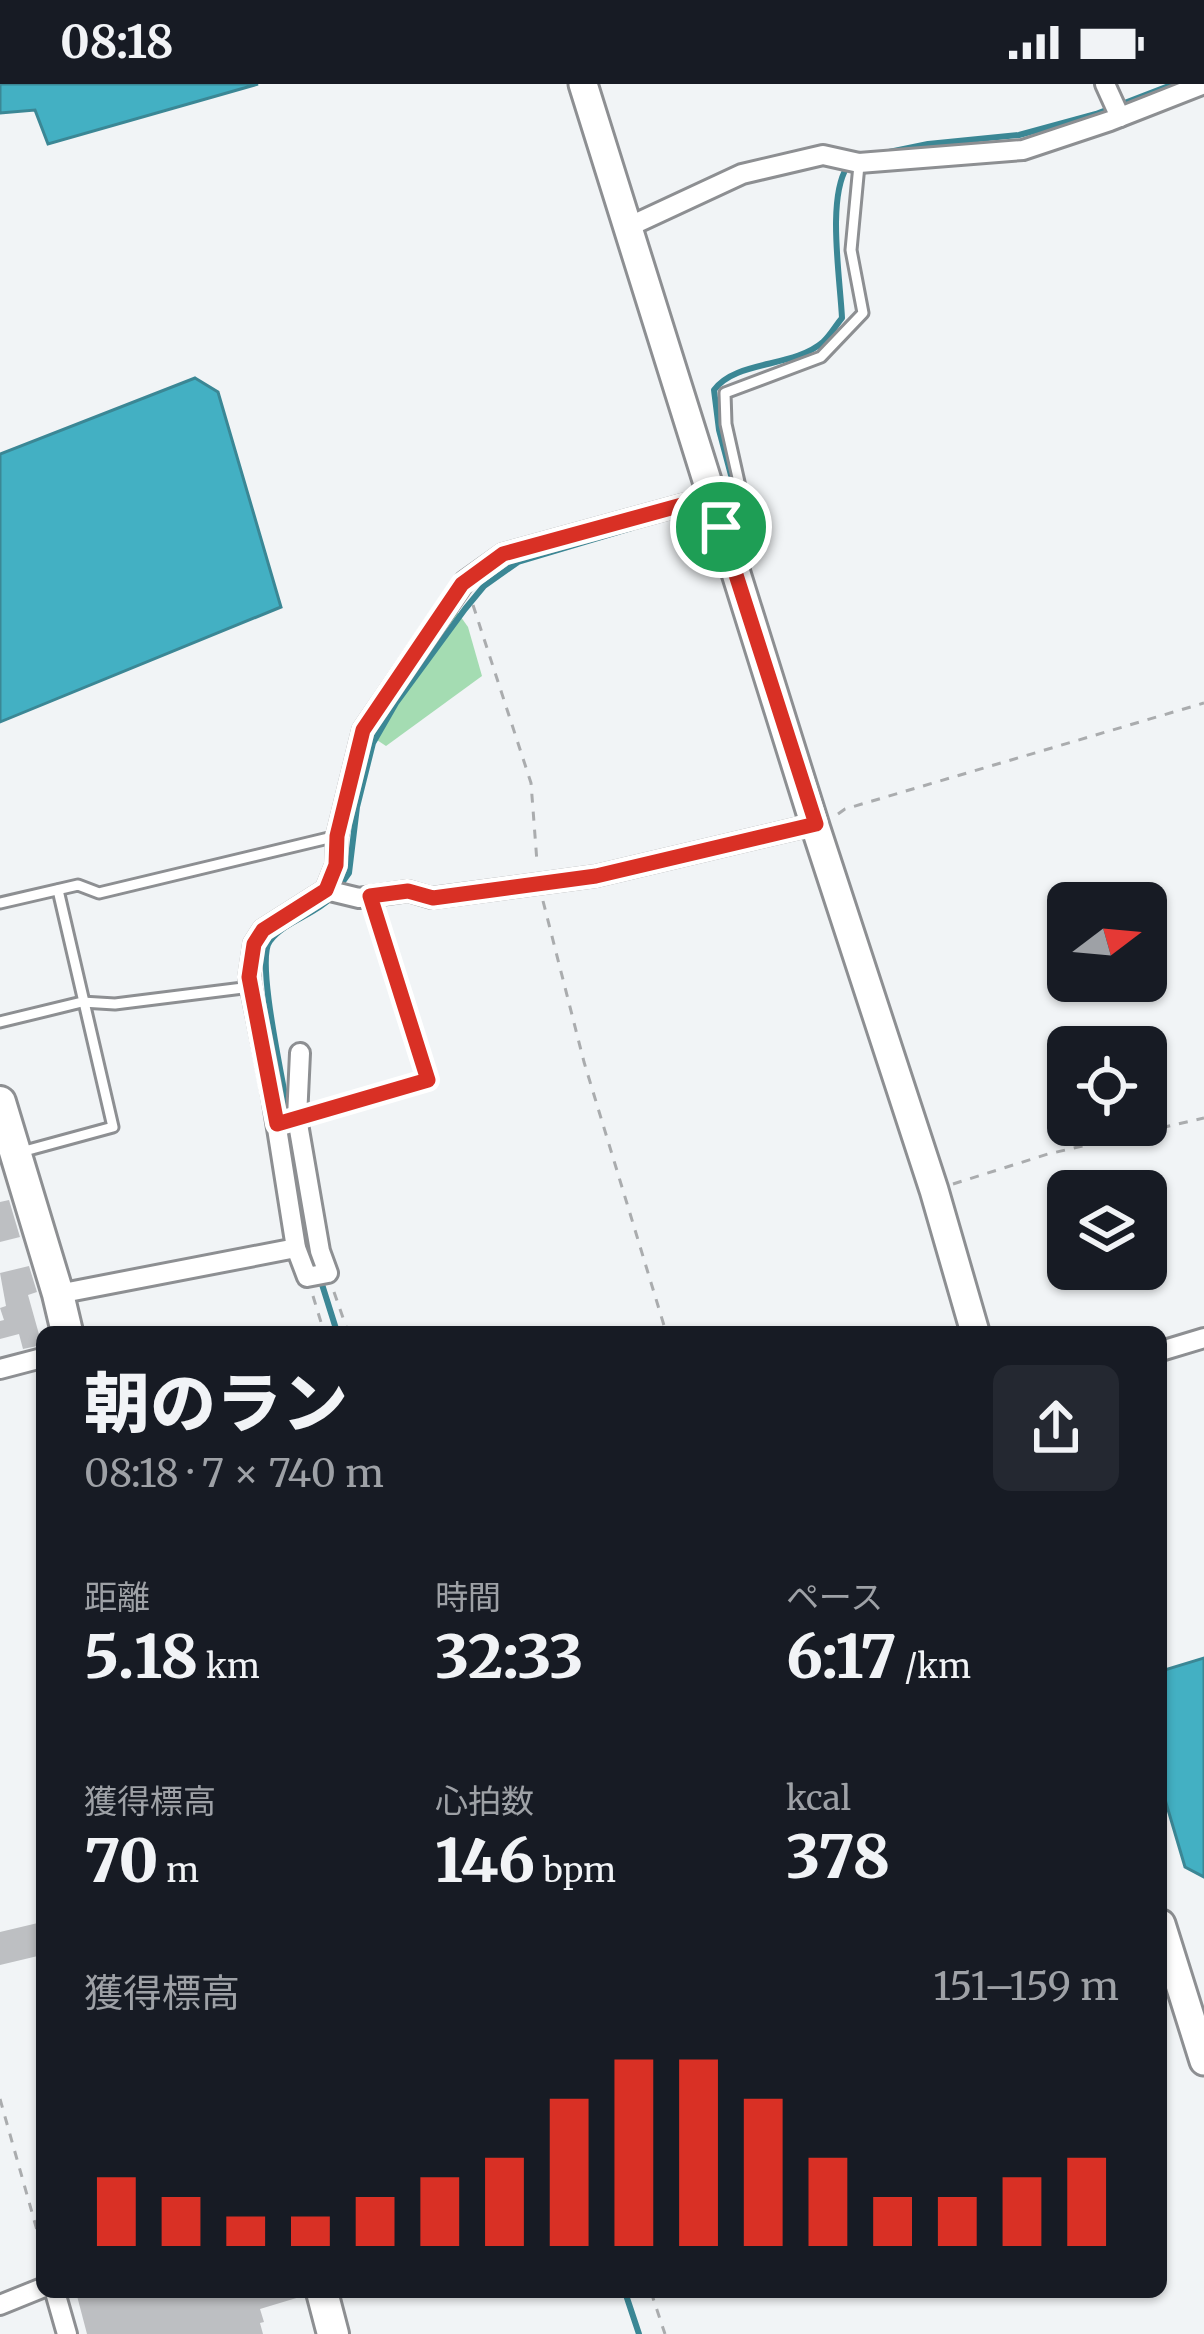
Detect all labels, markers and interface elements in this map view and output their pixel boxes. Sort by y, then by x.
text: 08:18 [60,14,174,70]
pin [670,476,772,578]
icon: arrive [688,494,754,560]
north arrow [1047,882,1167,1002]
map controls [1047,882,1167,1290]
button: locate [1047,1026,1167,1146]
button: layers [1047,1170,1167,1290]
text: 朝のラン [84,1362,348,1445]
button: share [993,1365,1119,1491]
text: 08:18 · 7 × 740 m [84,1449,384,1498]
text: 距離 [84,1577,150,1618]
text: 時間 [435,1577,501,1618]
text: ペース [786,1577,883,1618]
text: 5.18 [84,1619,198,1694]
text: 32:33 [435,1619,584,1694]
text: 6:17 [786,1619,897,1694]
text: km [198,1646,260,1687]
text: /km [897,1646,971,1687]
text: kcal [786,1778,851,1819]
text: 獲得標高 [84,1781,216,1822]
text: 心拍数 [435,1781,534,1822]
text: 378 [786,1819,890,1894]
text: 70 [84,1823,159,1898]
text: 146 [435,1823,535,1898]
text: m [159,1850,199,1891]
text: bpm [535,1850,616,1891]
text: 151–159 m [933,1962,1119,2011]
text: 獲得標高 [84,1969,240,2018]

